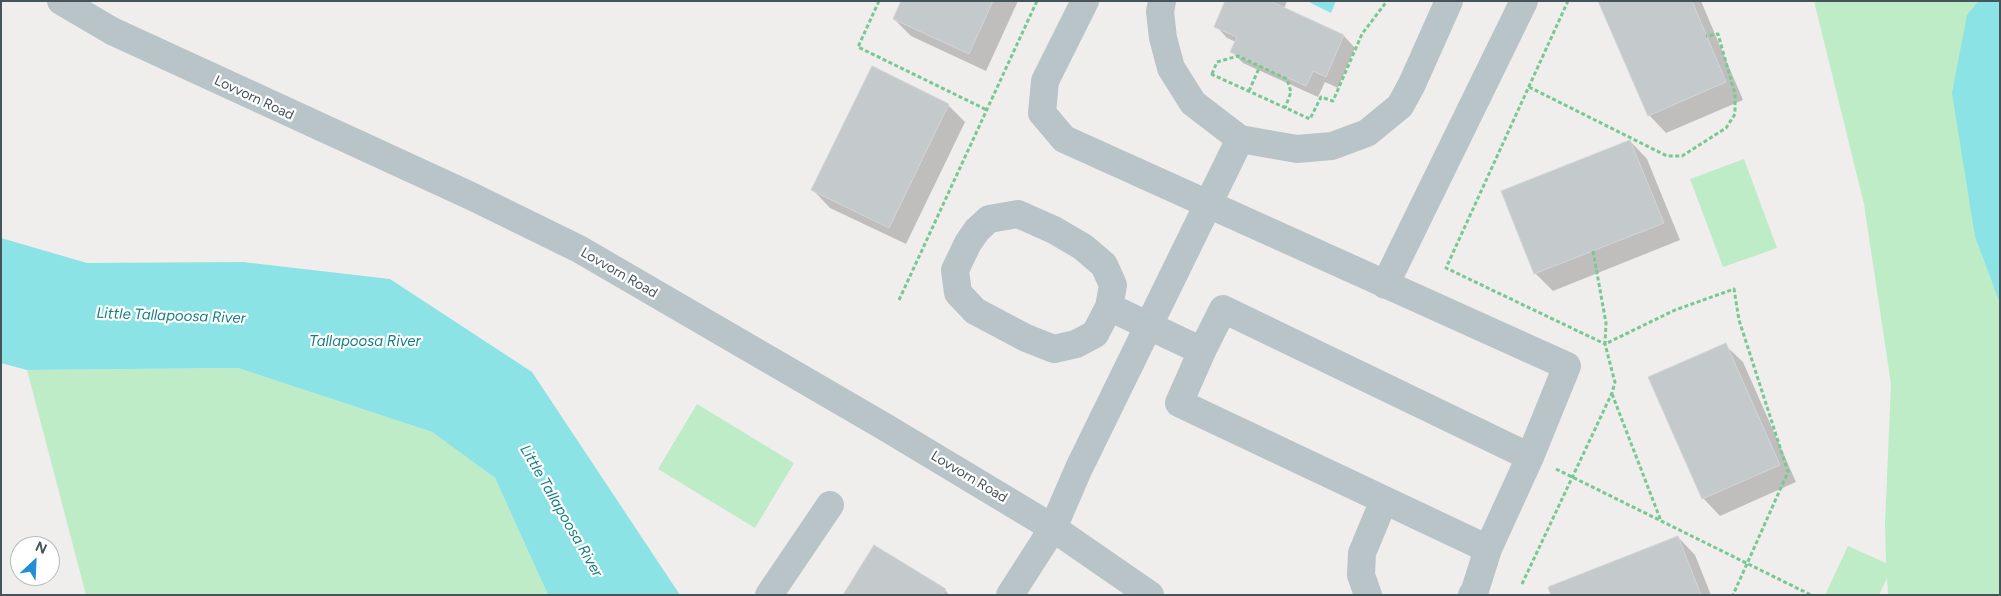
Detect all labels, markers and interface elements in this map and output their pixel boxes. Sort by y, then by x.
street label: Lovvorn Road [211,72,297,124]
street label: Lovvorn Road [578,244,660,302]
water label: Little Tallapoosa River [96,304,246,328]
water label: Tallapoosa River [309,333,421,351]
water label: Little Tallapoosa River [516,442,606,580]
street label: Lovvorn Road [928,448,1010,506]
north arrow [10,536,60,586]
text: N [33,538,50,558]

